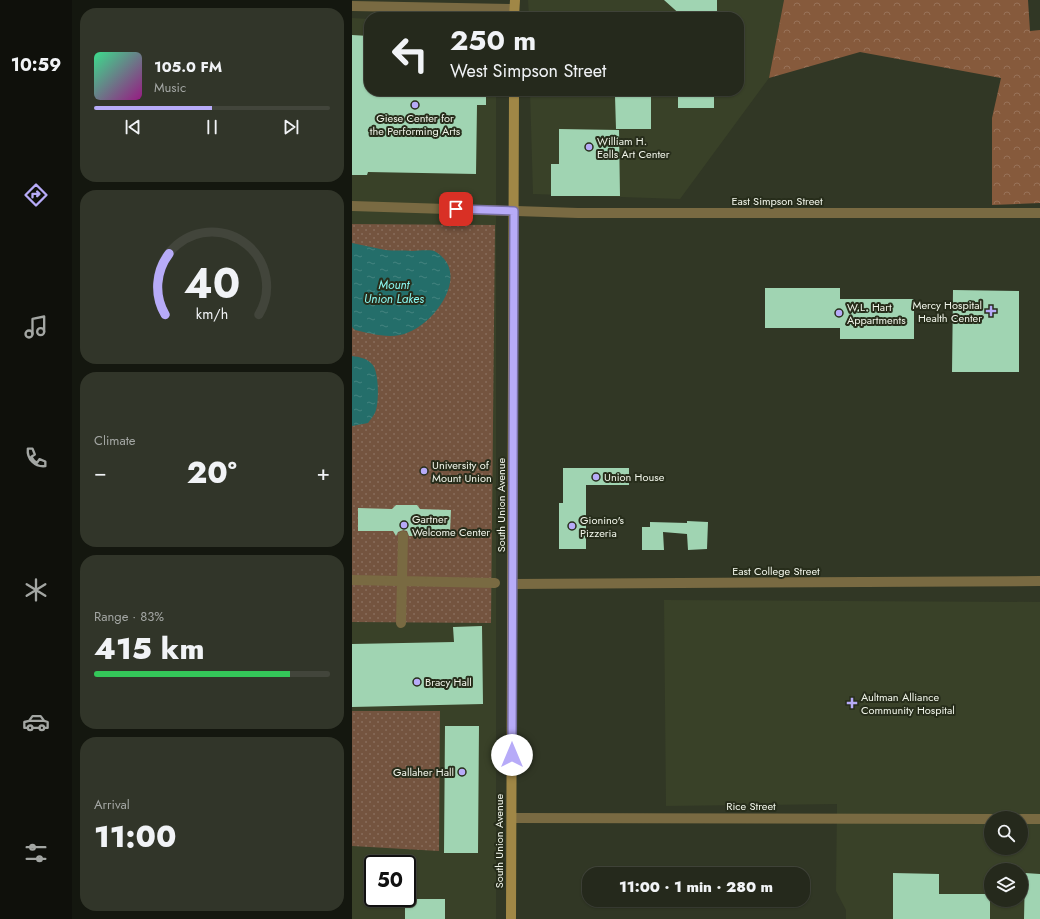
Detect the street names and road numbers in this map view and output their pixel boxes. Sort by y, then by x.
street label: East Simpson Street [731,193,823,209]
street label: South Union Avenue [493,457,509,552]
street label: East College Street [732,563,820,579]
street label: South Union Avenue [491,793,507,888]
street label: Rice Street [726,798,776,814]

